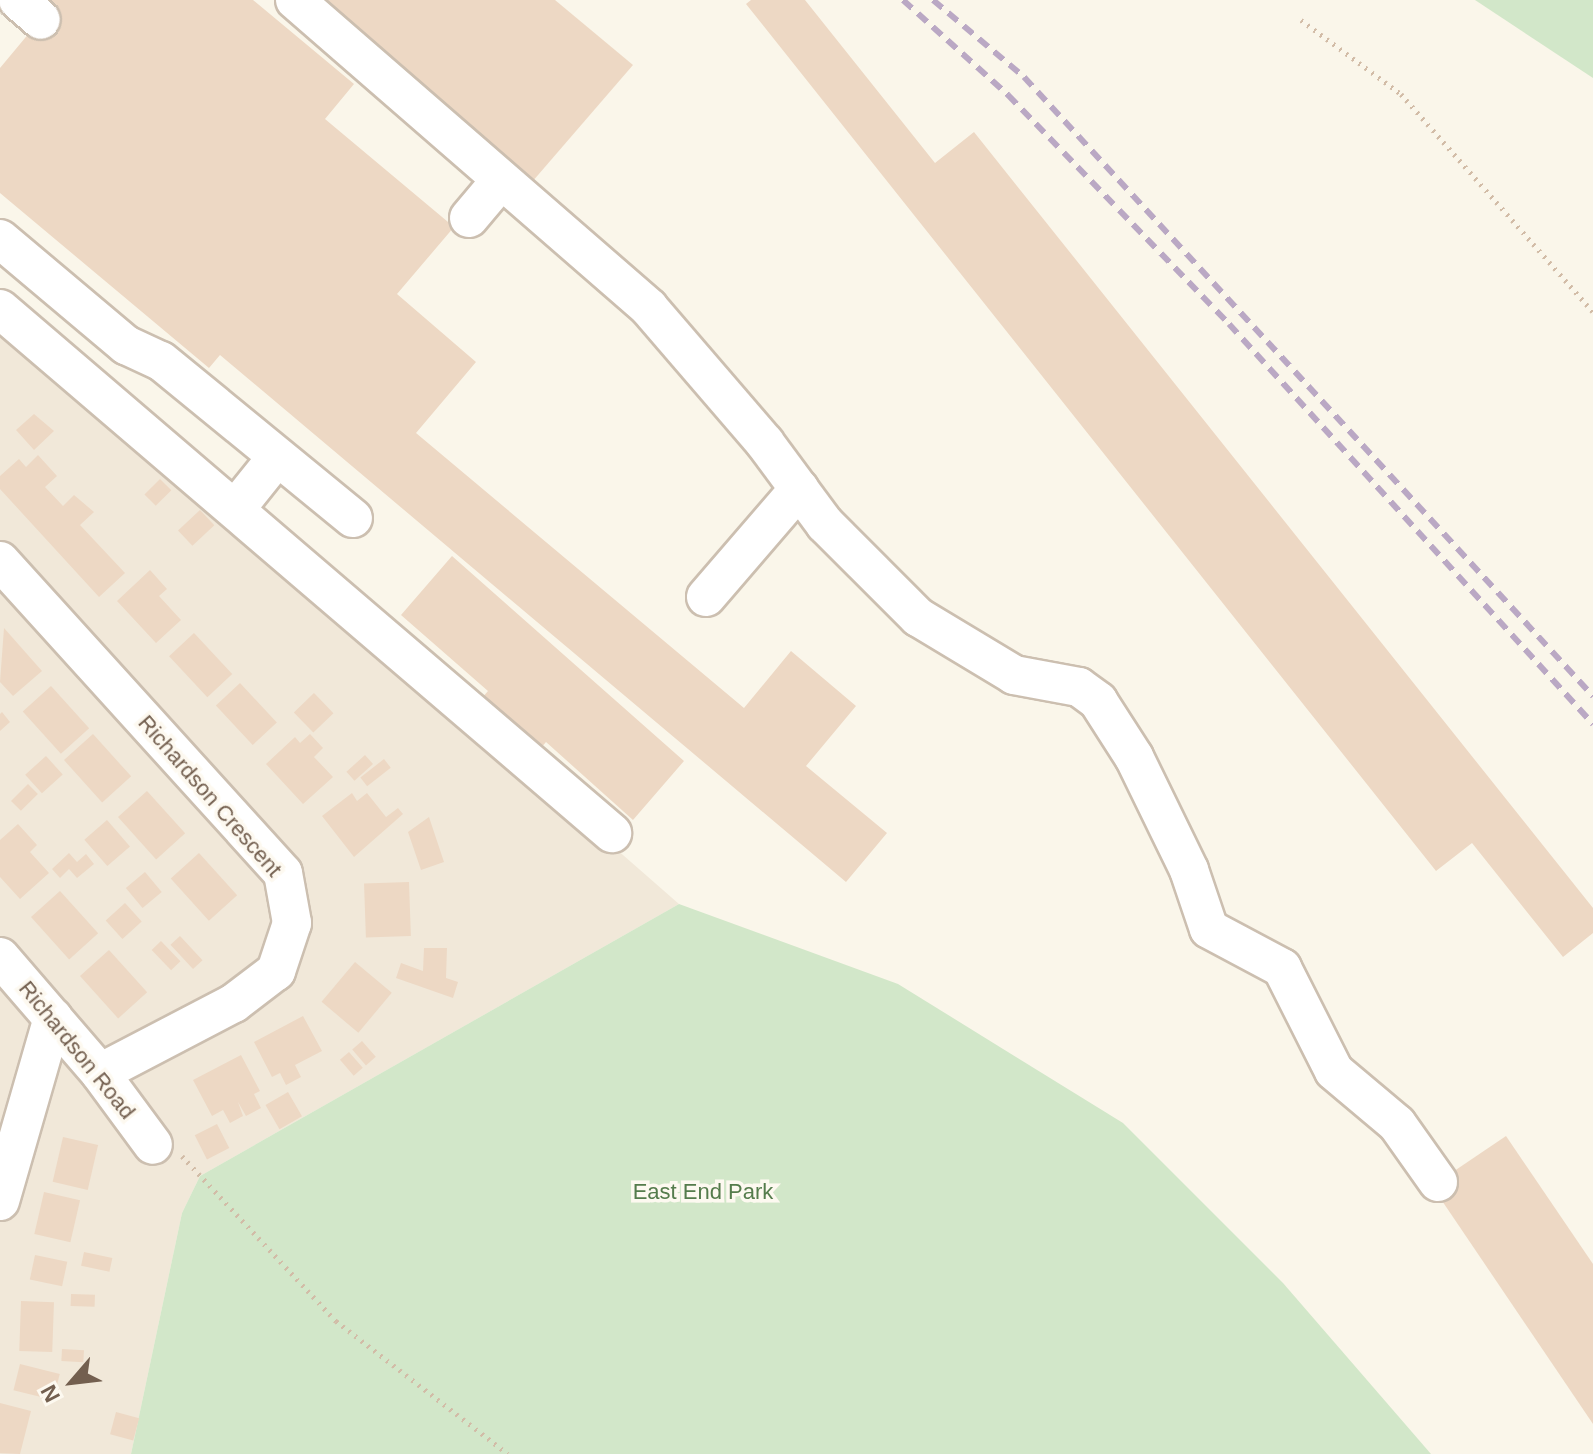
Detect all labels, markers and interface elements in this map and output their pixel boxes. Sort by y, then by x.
street label: Richardson Crescent [133,710,287,882]
street label: Richardson Road [13,976,141,1124]
park label: East End Park [633,1179,773,1205]
north arrow [32,1342,112,1422]
text: N [36,1381,65,1406]

